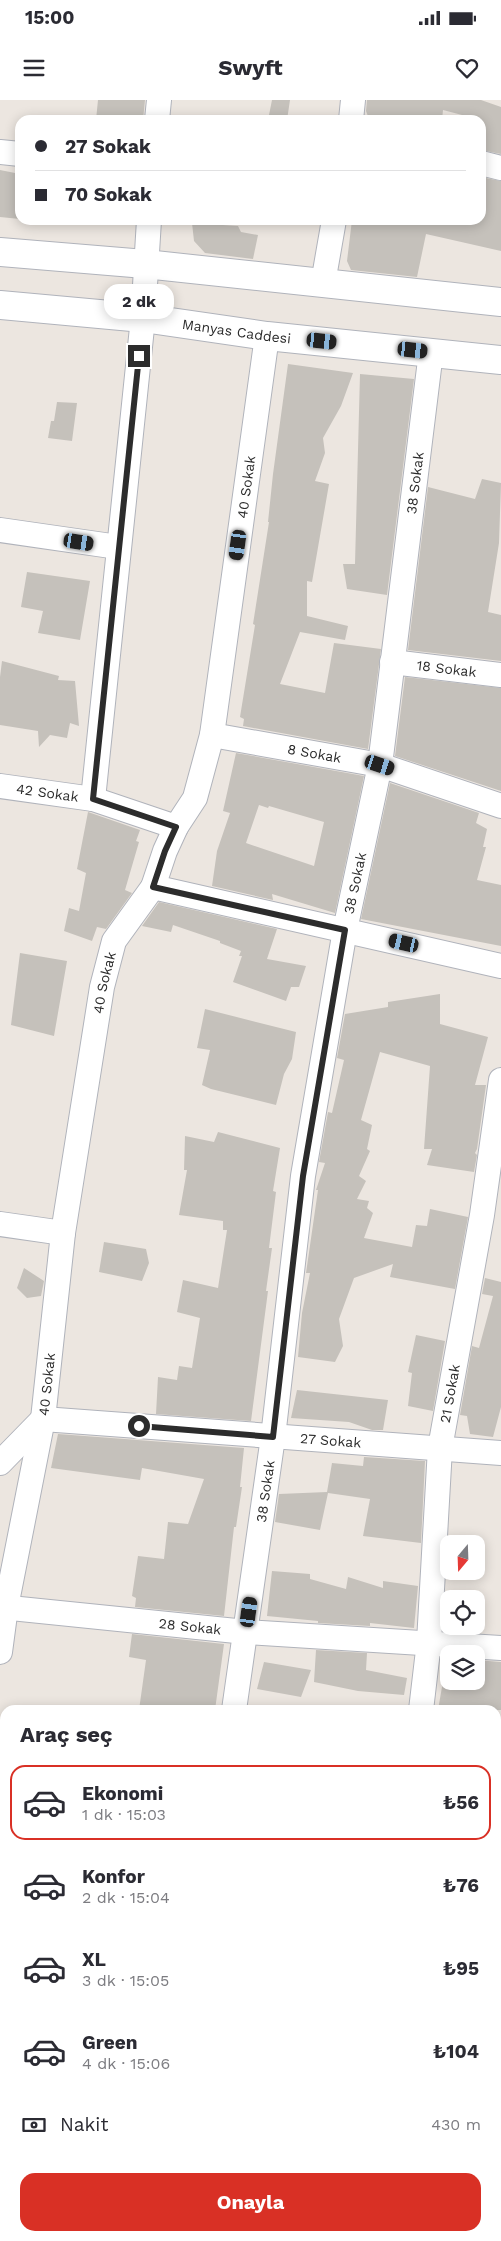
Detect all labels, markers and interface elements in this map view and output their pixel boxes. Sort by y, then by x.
text: 15:00 [25,6,74,29]
icon: menu [20,54,48,82]
icon: heart [453,54,481,82]
text: Swyft [218,55,283,80]
text: 27 Sokak [65,135,151,158]
text: 70 Sokak [65,183,152,206]
callout: 2 dk [104,284,174,318]
text: 2 dk [122,292,156,311]
street label: Manyas Caddesi [181,316,292,346]
car [306,332,337,350]
car [397,341,428,359]
route end [128,345,150,367]
street label: 38 Sokak [403,451,427,515]
street label: 40 Sokak [234,454,258,519]
car [228,529,247,561]
car [63,532,94,552]
street label: 18 Sokak [416,657,477,680]
street label: 8 Sokak [286,741,343,766]
car [363,753,396,777]
street label: 42 Sokak [15,780,80,805]
street label: 38 Sokak [341,851,369,915]
car [387,932,420,954]
street label: 40 Sokak [90,950,119,1015]
street label: 40 Sokak [35,1352,58,1416]
street label: 21 Sokak [437,1363,463,1424]
route start [128,1415,150,1437]
street label: 27 Sokak [300,1430,362,1451]
street label: 38 Sokak [253,1459,278,1523]
north arrow [440,1535,485,1580]
map controls [440,1535,485,1690]
button: locate [440,1590,485,1635]
car [239,1596,258,1628]
street label: 28 Sokak [158,1615,222,1637]
button: layers [440,1645,485,1690]
text: Araç seç [20,1722,113,1747]
icon: car [22,1780,67,1825]
text: Ekonomi [82,1782,163,1805]
text: ₺56 [443,1791,479,1814]
text: 1 dk · 15:03 [82,1805,166,1824]
icon: car [22,1863,67,1908]
text: Konfor [82,1865,145,1888]
text: ₺76 [443,1874,479,1897]
text: 2 dk · 15:04 [82,1888,170,1907]
icon: car [22,1946,67,1991]
text: XL [82,1948,106,1971]
text: ₺95 [443,1957,479,1980]
text: 3 dk · 15:05 [82,1971,169,1990]
icon: car [22,2029,67,2074]
text: Green [82,2031,138,2054]
text: ₺104 [433,2040,479,2063]
text: 4 dk · 15:06 [82,2054,170,2073]
icon: cash [20,2111,48,2139]
text: Nakit [60,2113,108,2136]
text: 430 m [431,2115,481,2134]
button: Onayla [20,2173,481,2231]

